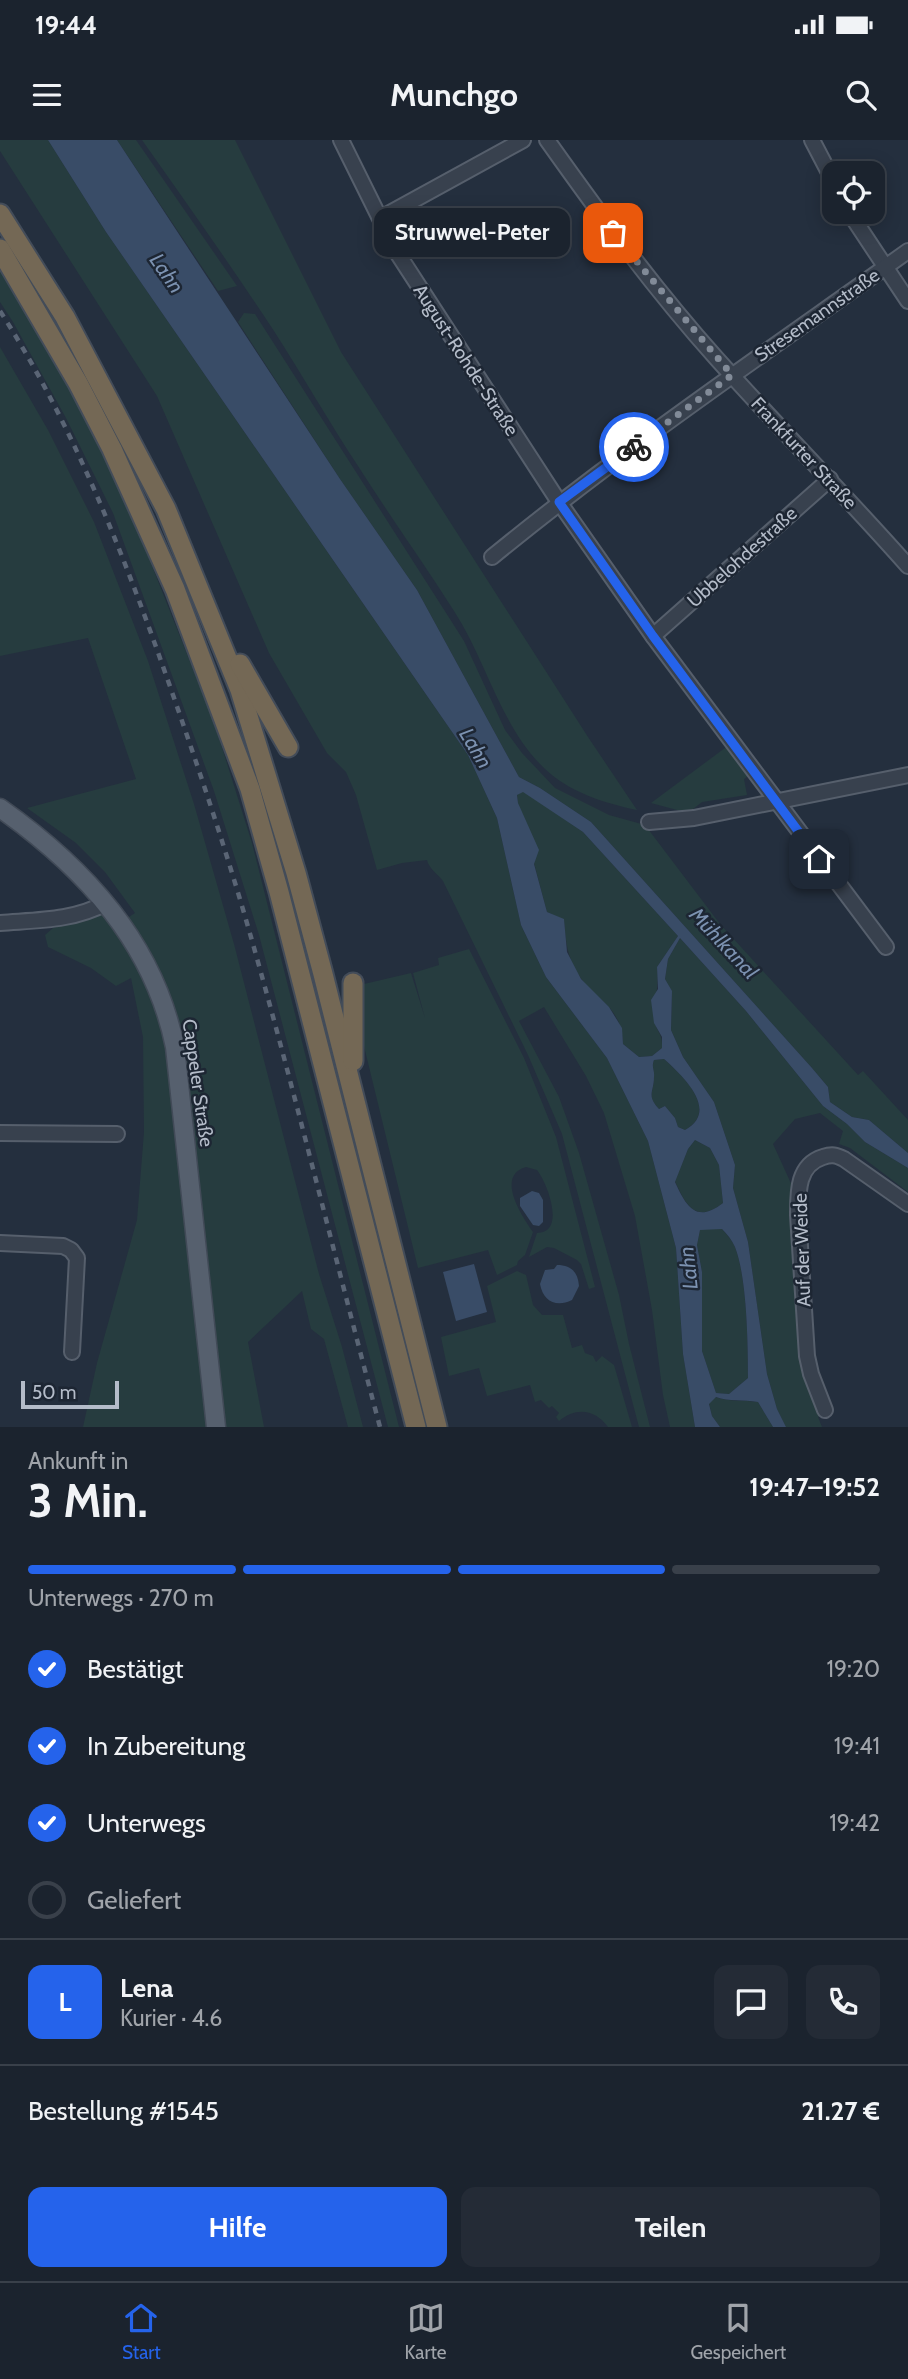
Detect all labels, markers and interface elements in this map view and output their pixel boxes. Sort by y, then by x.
text: 19:44 [35,9,97,41]
text: Munchgo [390,75,518,114]
icon: menu [28,76,66,114]
icon: search [842,76,880,114]
map controls [822,161,885,224]
button: locate [822,161,885,224]
pin [583,203,643,263]
callout: Struwwel-Peter [375,208,571,258]
icon: bag [594,214,632,252]
text: Struwwel-Peter [395,218,549,246]
water label: Lahn [145,248,189,298]
street label: Stresemannstraße [750,263,884,367]
street label: August-Rohde-Straße [408,280,524,440]
street label: Frankfurter Straße [746,392,862,514]
courier [599,412,669,482]
icon: bike [615,428,653,466]
street label: Ubbelohdestraße [682,502,802,612]
water label: Lahn [454,723,498,773]
pin [789,829,849,889]
icon: home [800,840,838,878]
water label: Mühlkanal [684,901,763,984]
street label: Cappeler Straße [178,1018,218,1149]
street label: Auf der Weide [789,1192,815,1307]
water label: Lahn [673,1246,703,1290]
scale bar [21,1378,119,1410]
text: 50 m [32,1381,76,1404]
text: Ankunft in [28,1447,128,1475]
text: 19:47–19:52 [749,1471,880,1503]
text: 3 Min. [28,1473,148,1529]
text: Unterwegs · 270 m [28,1584,214,1612]
icon: check [28,1650,66,1688]
text: Bestätigt [87,1653,184,1685]
text: 19:20 [827,1655,880,1683]
icon: check [28,1727,66,1765]
text: In Zubereitung [87,1730,245,1762]
text: 19:41 [834,1732,880,1760]
icon: check [28,1804,66,1842]
text: Unterwegs [87,1807,206,1839]
text: 19:42 [829,1809,880,1837]
text: Geliefert [87,1884,181,1916]
button: chat [714,1965,788,2039]
button: phone [806,1965,880,2039]
text: Lena [120,1972,174,2004]
text: L [58,1986,72,2018]
text: Kurier · 4.6 [120,2004,222,2032]
text: Bestellung #1545 [28,2095,219,2127]
text: 21.27 € [801,2095,880,2127]
button: Hilfe [28,2187,447,2267]
button: Teilen [461,2187,880,2267]
tab: Start [122,2299,161,2364]
tab: Karte [405,2299,447,2364]
tab: Gespeichert [690,2299,786,2364]

